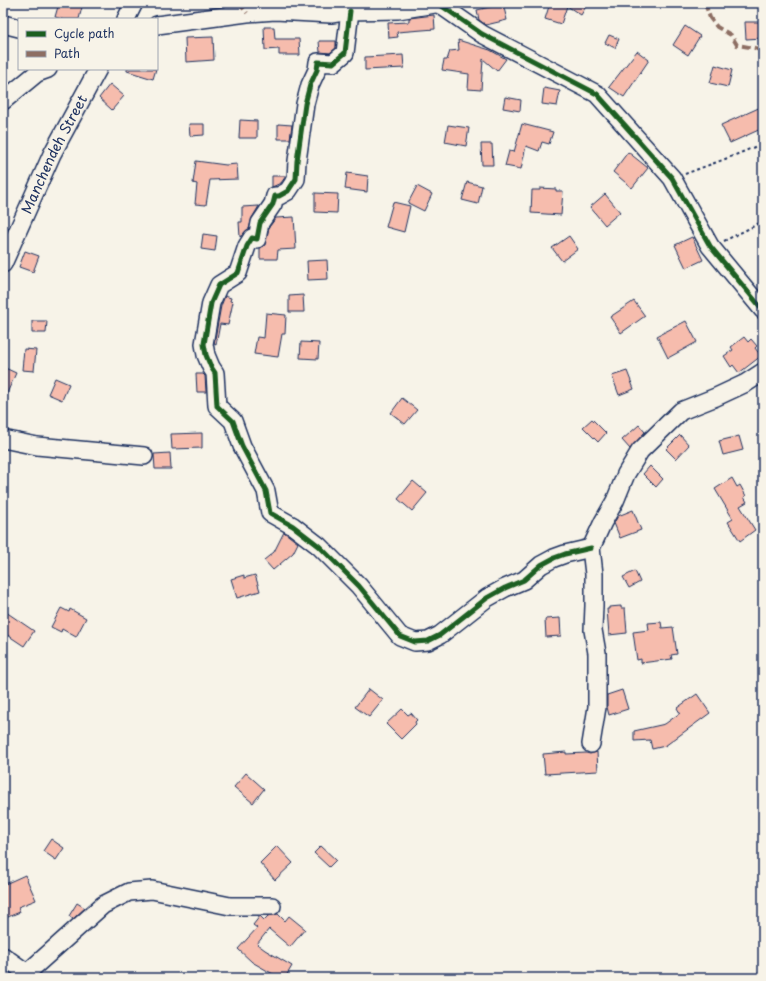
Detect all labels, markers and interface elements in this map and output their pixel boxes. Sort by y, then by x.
legend [18,18,158,70]
text: Cycle path [54,24,115,42]
text: Path [54,44,80,62]
street label: Manchendeh Street [16,91,92,217]

